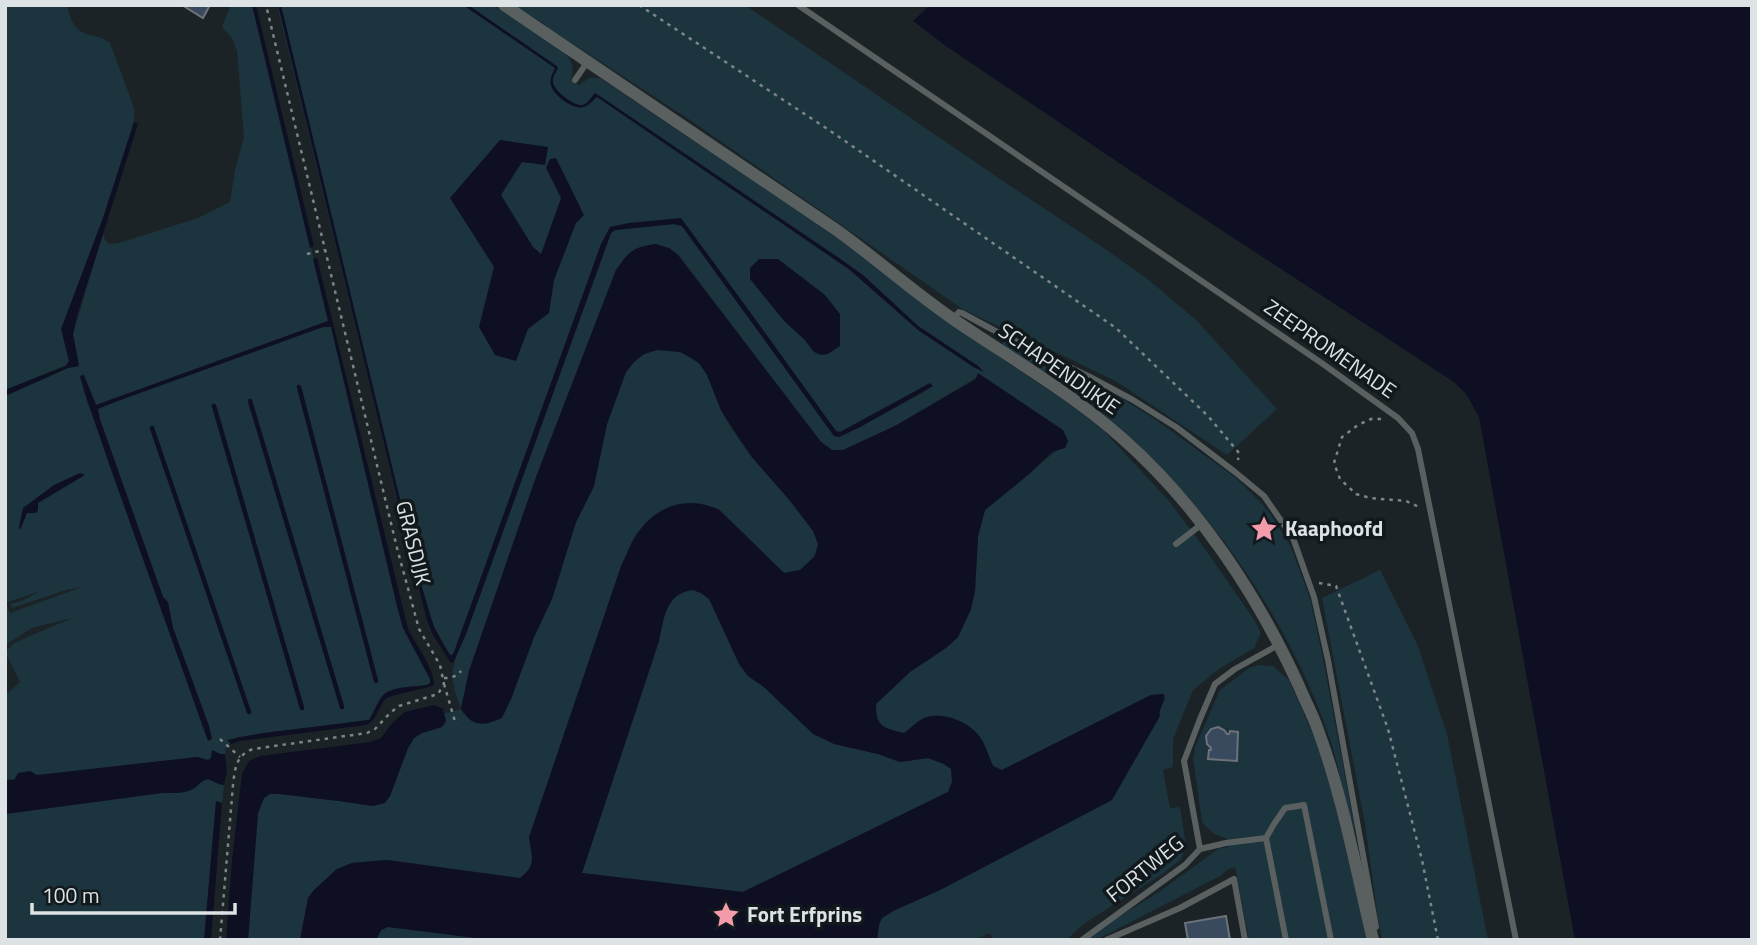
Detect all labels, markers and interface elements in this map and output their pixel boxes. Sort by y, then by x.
street label: ZEEPROMENADE [1258,291,1403,406]
street label: SCHAPENDIJKJE [992,314,1127,422]
street label: GRASDIJK [388,497,440,588]
place label: Kaaphoofd [1285,512,1383,544]
place icon: Kaaphoofd [1249,514,1279,544]
street label: FORTWEG [1099,827,1190,909]
scale bar [32,872,234,916]
text: 100 m [42,879,99,911]
place label: Fort Erfprins [747,898,862,930]
place icon: Fort Erfprins [711,900,741,930]

